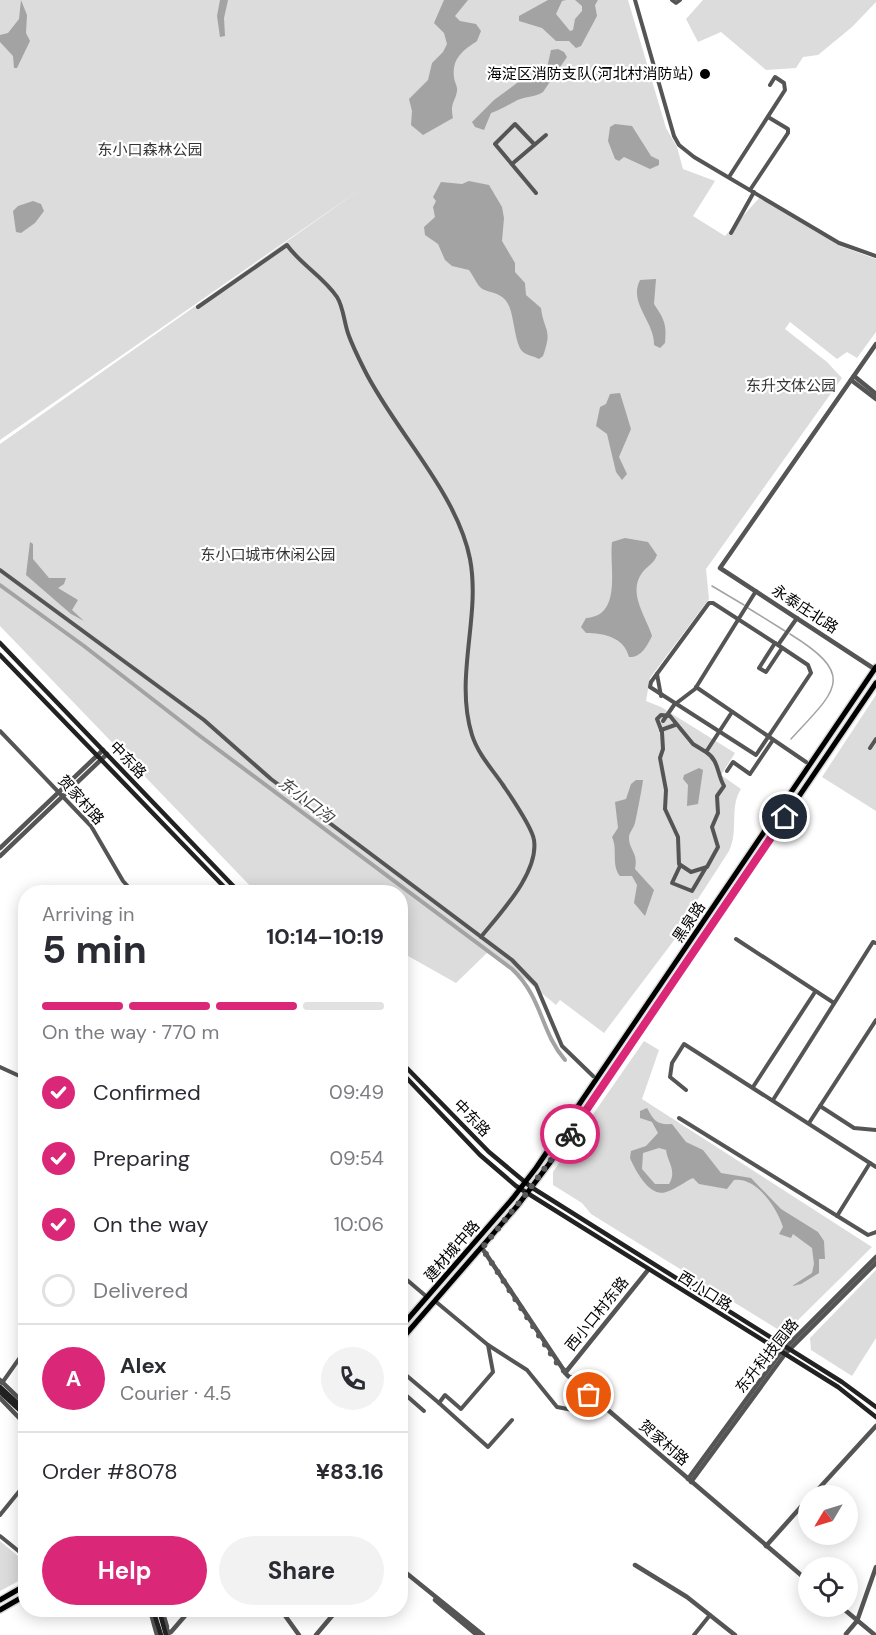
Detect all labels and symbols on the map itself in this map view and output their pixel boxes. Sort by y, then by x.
place label: 海淀区消防支队(河北村消防站) [487,64,693,84]
marker: 海淀区消防支队(河北村消防站) [698,67,712,81]
park label: 东小口森林公园 [97,140,203,160]
park label: 东升文体公园 [746,376,836,396]
park label: 东小口城市休闲公园 [200,545,336,565]
street label: 永泰庄北路 [768,580,842,638]
street label: 中东路 [105,737,151,783]
street label: 贺家村路 [53,771,109,829]
water label: 东小口沟 [274,772,339,829]
pin [759,791,810,842]
street label: 黑泉路 [668,898,710,946]
street label: 中东路 [449,1095,495,1141]
courier [540,1104,600,1164]
street label: 建材城中路 [420,1216,484,1286]
street label: 西小口路 [674,1267,736,1315]
street label: 西小口村东路 [561,1273,633,1355]
street label: 东升科技园路 [731,1315,803,1397]
pin [563,1369,614,1420]
street label: 贺家村路 [635,1416,693,1470]
north arrow [798,1485,858,1545]

